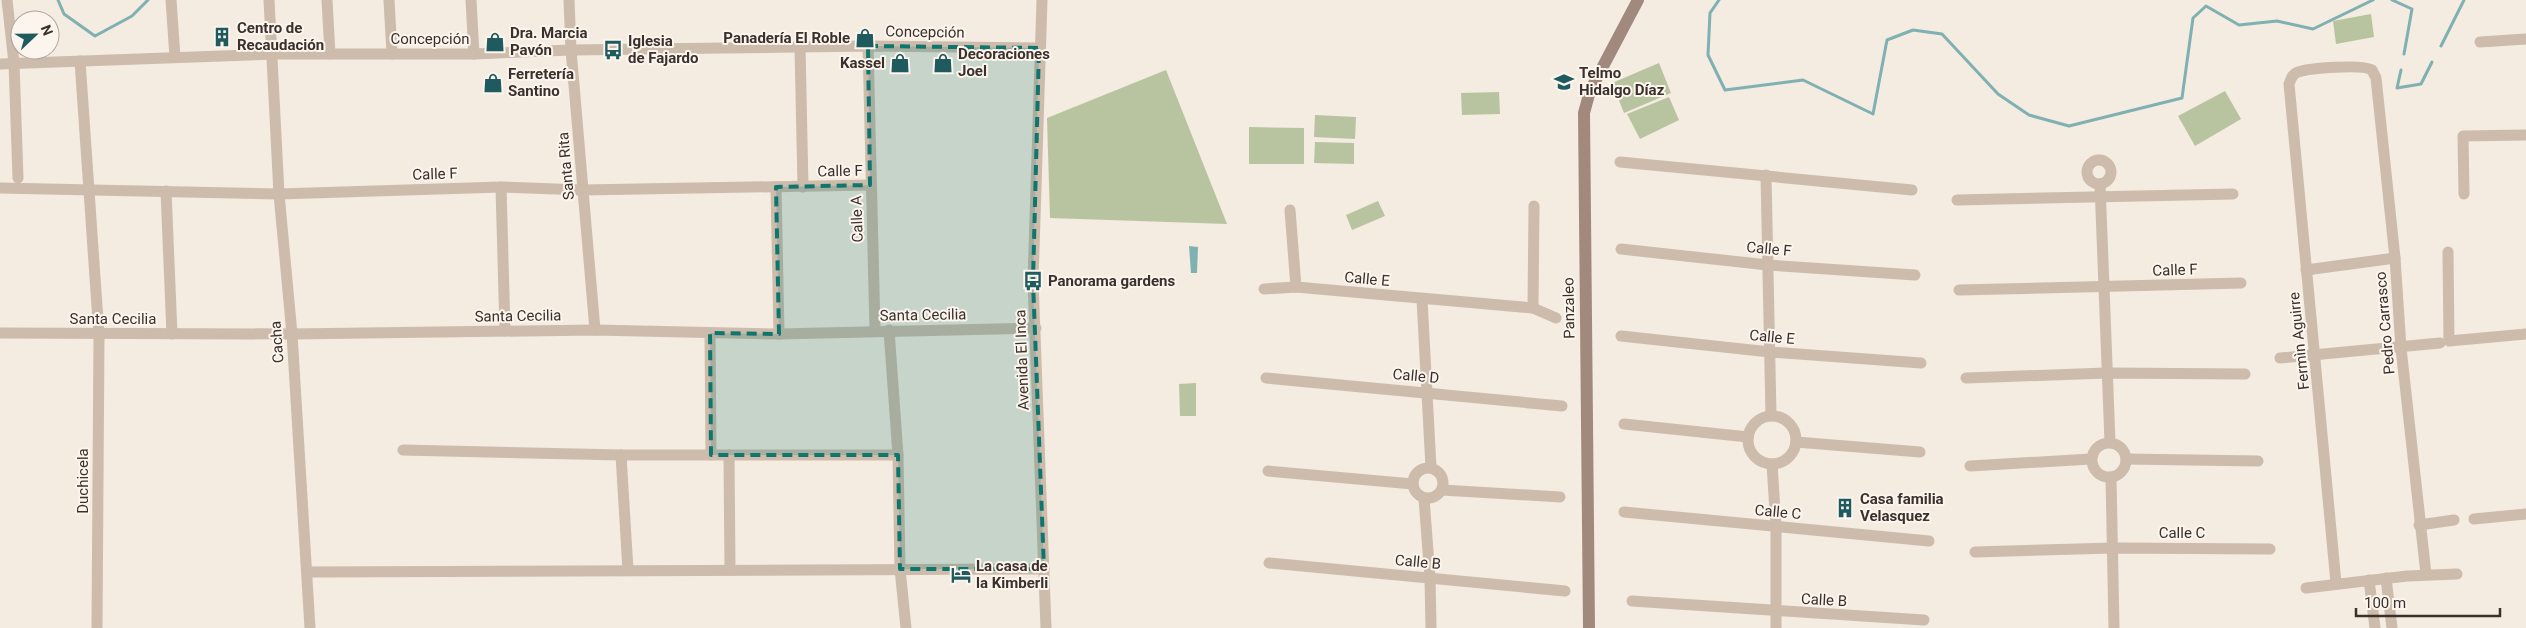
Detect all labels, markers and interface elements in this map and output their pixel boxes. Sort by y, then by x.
north arrow [10,10,60,60]
place label: Centro de Recaudación [237,19,324,54]
street label: Concepción [885,22,965,42]
text: N [38,23,56,38]
place label: Dra. Marcia Pavón [510,24,587,59]
building icon: Centro de Recaudación [211,26,233,48]
shop icon: Panadería El Roble [854,27,876,49]
place label: Panadería El Roble [723,29,850,47]
street label: Concepción [390,30,470,48]
shop icon: Dra. Marcia Pavón [484,31,506,53]
place label: Iglesia de Fajardo [628,32,698,67]
bus stop icon: Iglesia de Fajardo [602,39,624,61]
place label: Decoraciones Joel [958,45,1050,80]
shop icon: Kassel [889,52,911,74]
shop icon: Decoraciones Joel [932,52,954,74]
place label: Kassel [840,54,885,72]
place label: Telmo Hidalgo Díaz [1579,64,1665,99]
place label: Ferretería Santino [508,65,574,100]
school or university icon: Telmo Hidalgo Díaz [1553,71,1575,93]
shop icon: Ferretería Santino [482,72,504,94]
street label: Santa Rita [554,131,578,201]
street label: Calle F [817,162,863,180]
street label: Calle F [412,164,458,184]
street label: Calle A [847,195,867,243]
street label: Calle F [1746,238,1792,260]
street label: Calle F [2152,260,2198,280]
street label: Calle E [1344,268,1391,290]
bus stop icon: Panorama gardens [1022,270,1044,292]
street label: Pedro Carrasco [2372,271,2398,375]
place label: Panorama gardens [1048,272,1175,290]
street label: Panzaleo [1559,277,1579,339]
street label: Fermìn Aguirre [2285,291,2313,391]
street label: Santa Cecilia [879,305,967,325]
street label: Santa Cecilia [474,306,562,326]
street label: Avenida El Inca [1011,309,1033,411]
street label: Santa Cecilia [70,310,156,328]
street label: Cacha [267,320,287,364]
street label: Calle E [1749,326,1796,348]
street label: Calle D [1392,365,1440,387]
street label: Duchicela [74,448,92,514]
place label: Casa familia Velasquez [1860,490,1944,525]
building icon: Casa familia Velasquez [1834,497,1856,519]
street label: Calle C [1754,501,1802,523]
street label: Calle C [2159,524,2206,542]
street label: Calle B [1394,551,1442,573]
place label: La casa de la Kimberli [976,557,1048,592]
hotel icon: La casa de la Kimberli [950,564,972,586]
scale bar [2356,586,2500,618]
street label: Calle B [1800,590,1848,610]
text: 100 m [2364,594,2406,612]

